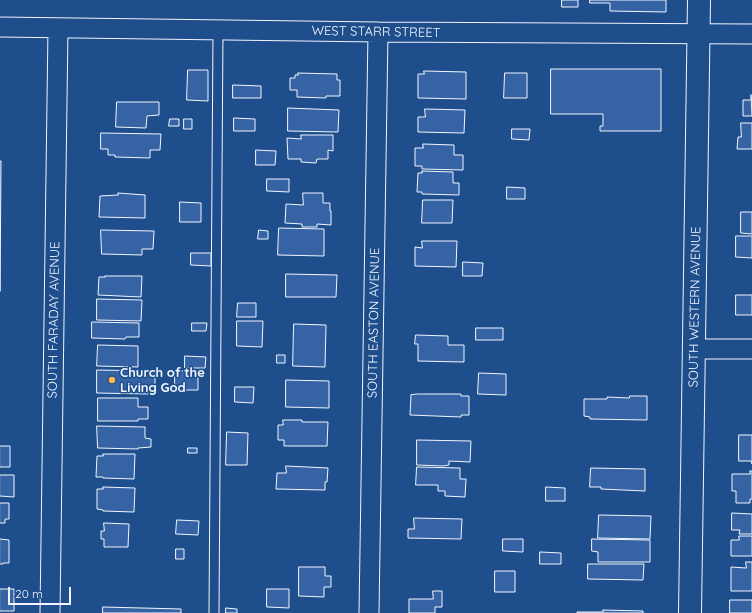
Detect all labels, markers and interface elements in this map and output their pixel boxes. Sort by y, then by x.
street label: WEST STARR STREET [311,23,441,41]
street label: SOUTH WESTERN AVENUE [686,226,704,388]
street label: SOUTH FARADAY AVENUE [45,241,63,399]
street label: SOUTH EASTON AVENUE [365,248,383,398]
place label: Church of the Living God [120,365,205,396]
marker: Church of the Living God [107,375,117,385]
scale bar [10,579,73,605]
text: 20 m [15,586,43,601]

